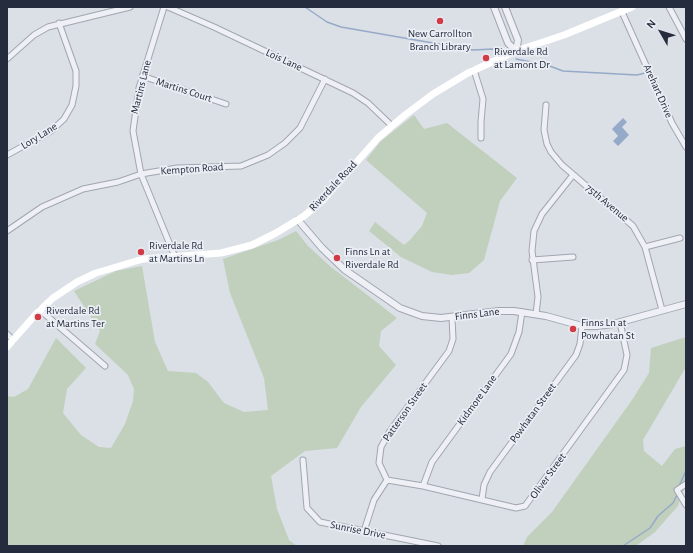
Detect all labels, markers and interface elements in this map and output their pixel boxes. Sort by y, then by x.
north arrow [641,12,681,52]
marker: New Carrollton Branch Library [435,16,445,26]
text: N [645,18,658,31]
place label: New Carrollton Branch Library [408,27,472,53]
place label: Riverdale Rd at Lamont Dr [494,45,550,71]
street label: Lois Lane [264,46,304,74]
marker: Riverdale Rd at Lamont Dr [481,53,491,63]
street label: Martins Lane [128,59,154,115]
street label: Arehart Drive [640,62,676,120]
street label: Martins Court [154,75,214,105]
street label: Lory Lane [18,120,60,152]
street label: Riverdale Road [306,158,360,214]
street label: Kempton Road [160,160,224,178]
street label: 75th Avenue [583,181,631,225]
place label: Riverdale Rd at Martins Ln [149,239,204,265]
place label: Finns Ln at Riverdale Rd [345,245,399,271]
marker: Riverdale Rd at Martins Ln [136,247,146,257]
marker: Finns Ln at Riverdale Rd [332,253,342,263]
place label: Riverdale Rd at Martins Ter [46,304,105,330]
street label: Finns Lane [454,305,500,323]
marker: Riverdale Rd at Martins Ter [33,312,43,322]
place label: Finns Ln at Powhatan St [581,316,634,342]
marker: Finns Ln at Powhatan St [568,324,578,334]
street label: Kidmore Lane [454,372,500,428]
street label: Patterson Street [380,380,430,444]
street label: Powhatan Street [507,381,559,445]
street label: Oliver Street [527,451,569,501]
street label: Sunrise Drive [329,518,387,542]

